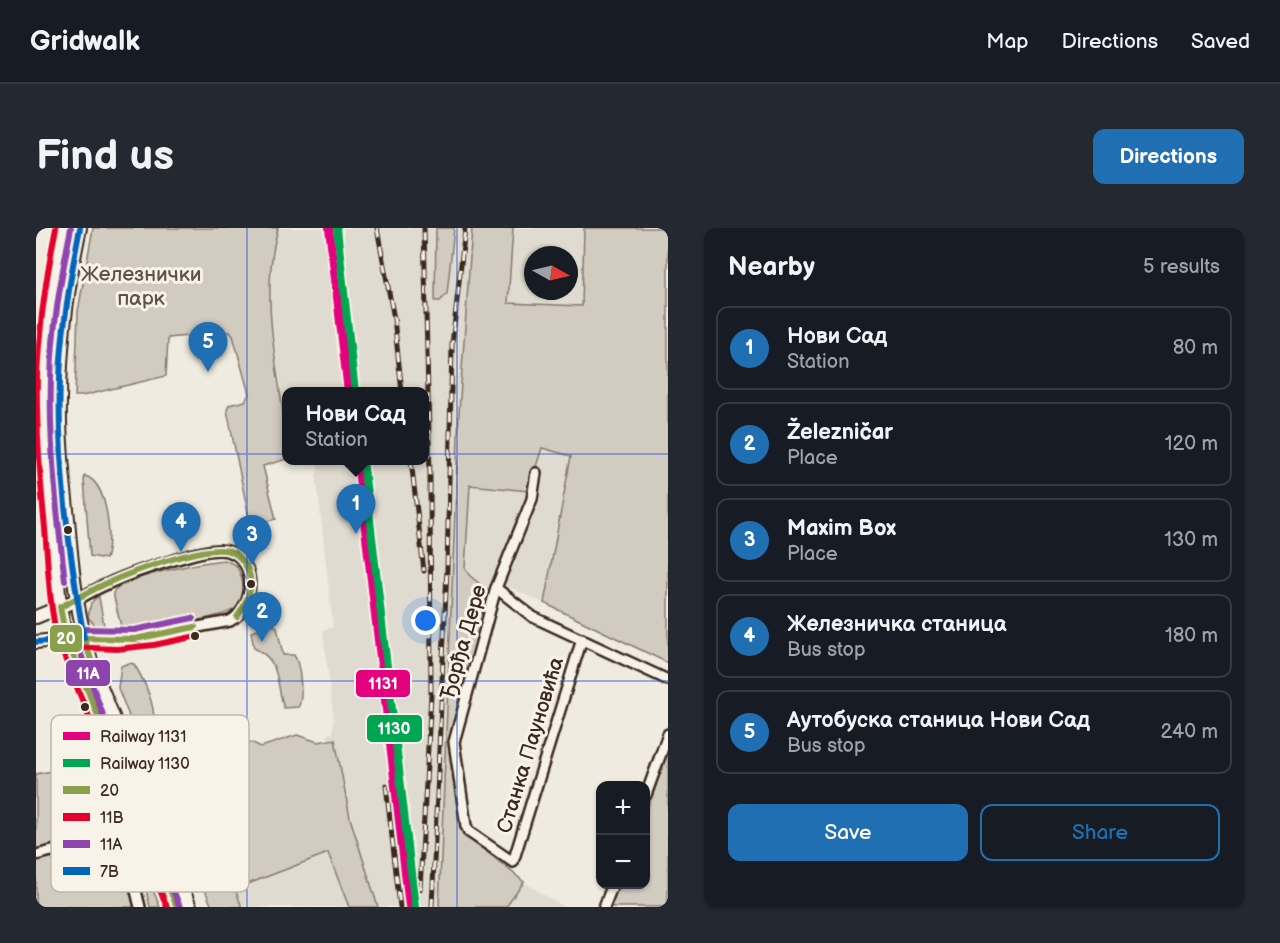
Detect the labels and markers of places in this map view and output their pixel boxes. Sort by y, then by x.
pin: 5 [188,322,228,372]
pin: 1 [336,484,376,534]
pin: 4 [162,502,200,552]
pin: 3 [232,516,272,565]
unlabelled marker [62,524,74,536]
unlabelled marker [245,578,257,590]
pin: 2 [242,592,282,642]
unlabelled marker [189,630,201,642]
unlabelled marker [79,701,91,713]

